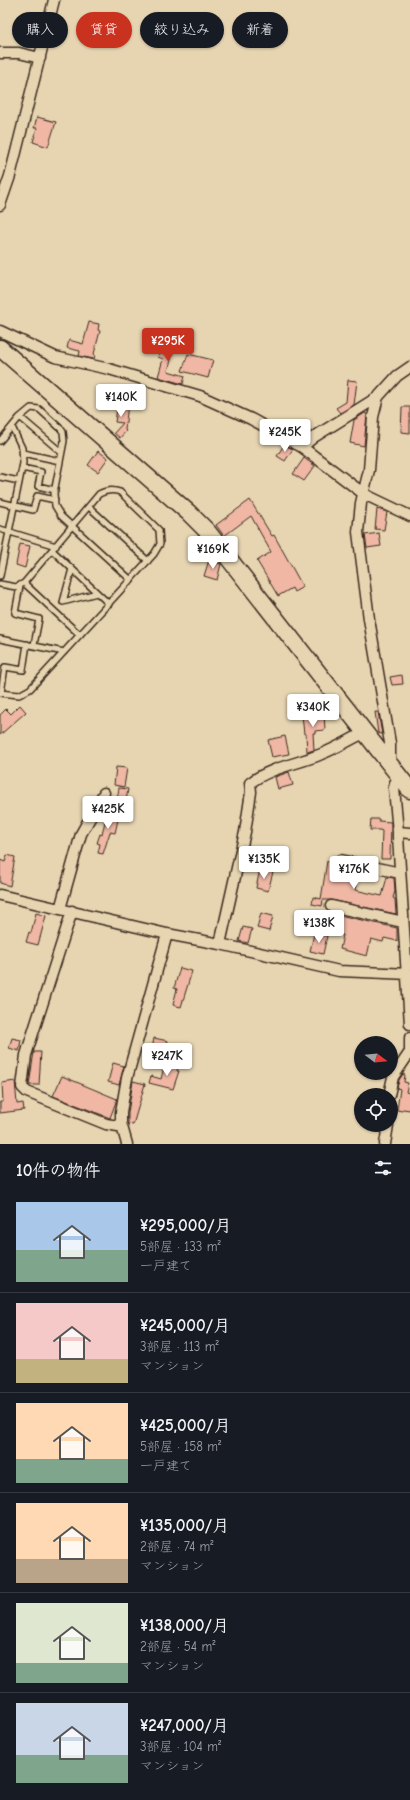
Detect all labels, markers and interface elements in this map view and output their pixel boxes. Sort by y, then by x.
chip: 購入 [12,12,68,48]
chip: 賃貸 [76,12,132,48]
chip: 絞り込み [140,12,224,48]
chip: 新着 [232,12,288,48]
pin: ¥295K [140,328,196,362]
text: ¥295K [151,333,185,348]
pin: ¥140K [93,384,149,418]
text: ¥140K [105,389,137,404]
pin: ¥245K [257,419,313,453]
text: ¥245K [269,424,301,439]
pin: ¥169K [185,536,241,570]
text: ¥169K [197,541,229,556]
pin: ¥340K [285,694,341,728]
text: ¥340K [296,699,330,714]
pin: ¥425K [80,796,136,830]
text: ¥425K [91,801,125,816]
pin: ¥135K [236,846,292,880]
text: ¥135K [248,851,280,866]
pin: ¥176K [326,856,382,890]
text: ¥176K [339,861,369,876]
pin: ¥138K [291,910,347,944]
text: ¥138K [303,915,335,930]
north arrow [354,1036,398,1080]
map controls [354,1036,398,1132]
pin: ¥247K [139,1043,195,1077]
text: ¥247K [151,1048,183,1063]
button: locate [354,1088,398,1132]
icon: filters [372,1157,394,1179]
text: 10件の物件 [16,1161,100,1180]
text: ¥295,000/月 [140,1216,232,1235]
icon: home [48,1218,96,1266]
text: 5部屋 · 133 m² [140,1239,221,1254]
text: 一戸建て [140,1258,192,1273]
text: ¥245,000/月 [140,1316,230,1335]
icon: home [48,1319,96,1367]
text: 3部屋 · 113 m² [140,1339,219,1354]
text: マンション [140,1358,204,1373]
text: ¥425,000/月 [140,1416,231,1435]
icon: home [48,1419,96,1467]
text: 5部屋 · 158 m² [140,1439,221,1454]
text: 一戸建て [140,1458,192,1473]
text: ¥135,000/月 [140,1516,229,1535]
icon: home [48,1519,96,1567]
text: 2部屋 · 74 m² [140,1539,214,1554]
text: マンション [140,1558,204,1573]
text: ¥138,000/月 [140,1616,229,1635]
icon: home [48,1619,96,1667]
text: 2部屋 · 54 m² [140,1639,215,1654]
text: マンション [140,1658,204,1673]
text: ¥247,000/月 [140,1716,229,1735]
icon: home [48,1719,96,1767]
text: 3部屋 · 104 m² [140,1739,221,1754]
text: マンション [140,1758,204,1773]

